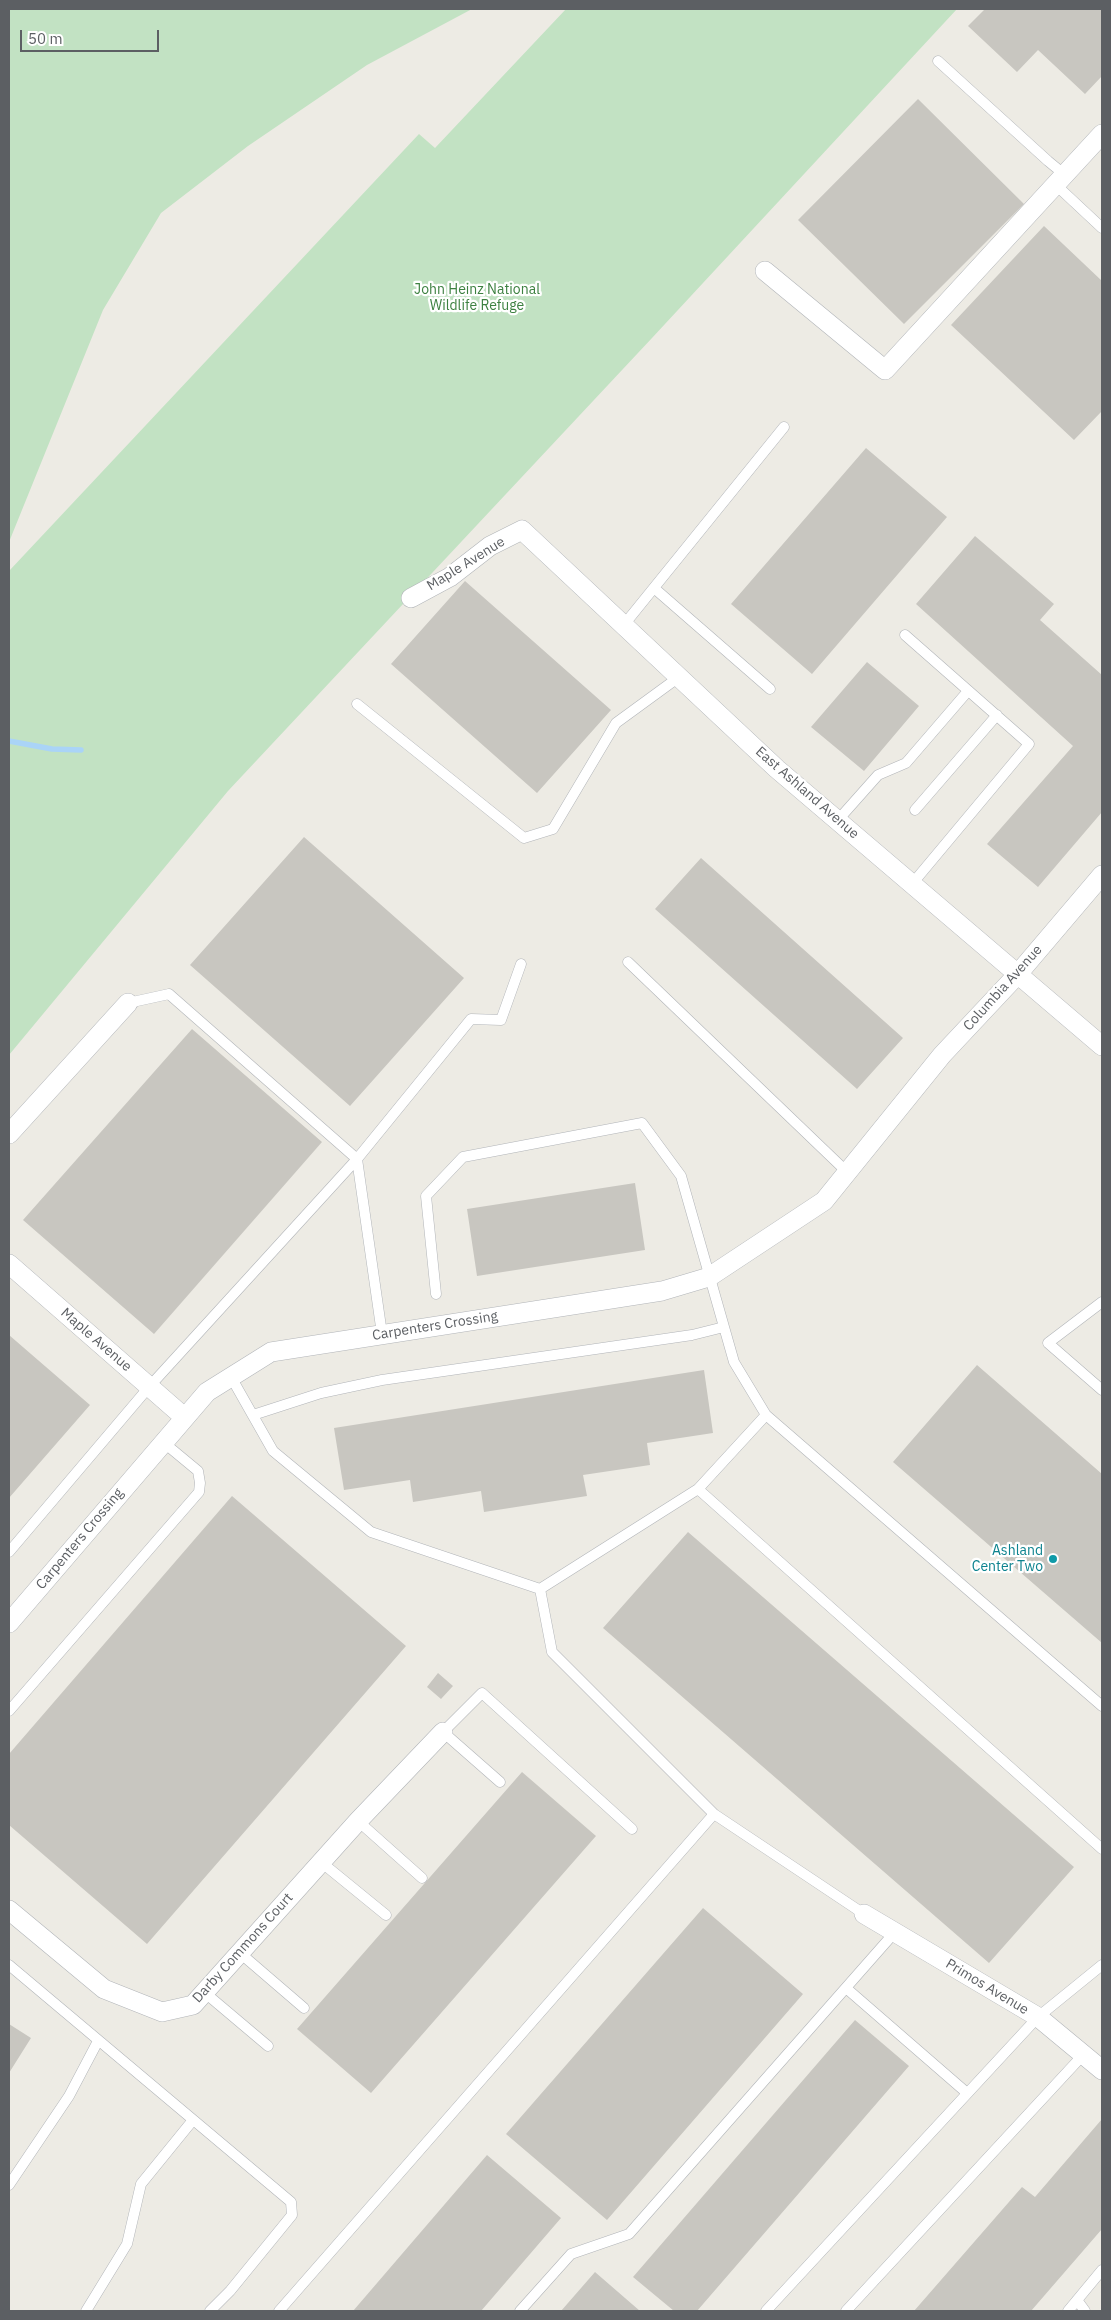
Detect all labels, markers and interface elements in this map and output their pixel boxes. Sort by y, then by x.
scale bar [22,20,161,52]
text: 50 m [28,29,63,48]
park label: John Heinz National Wildlife Refuge [414,282,540,314]
street label: Maple Avenue [424,533,508,595]
street label: East Ashland Avenue [752,743,862,843]
street label: Columbia Avenue [960,942,1046,1034]
street label: Maple Avenue [57,1305,135,1375]
street label: Carpenters Crossing [371,1308,499,1344]
street label: Carpenters Crossing [33,1485,127,1593]
place label: Ashland Center Two [972,1543,1043,1575]
marker: Ashland Center Two [1047,1553,1059,1565]
street label: Darby Commons Court [189,1890,297,2006]
street label: Primos Avenue [942,1956,1032,2018]

